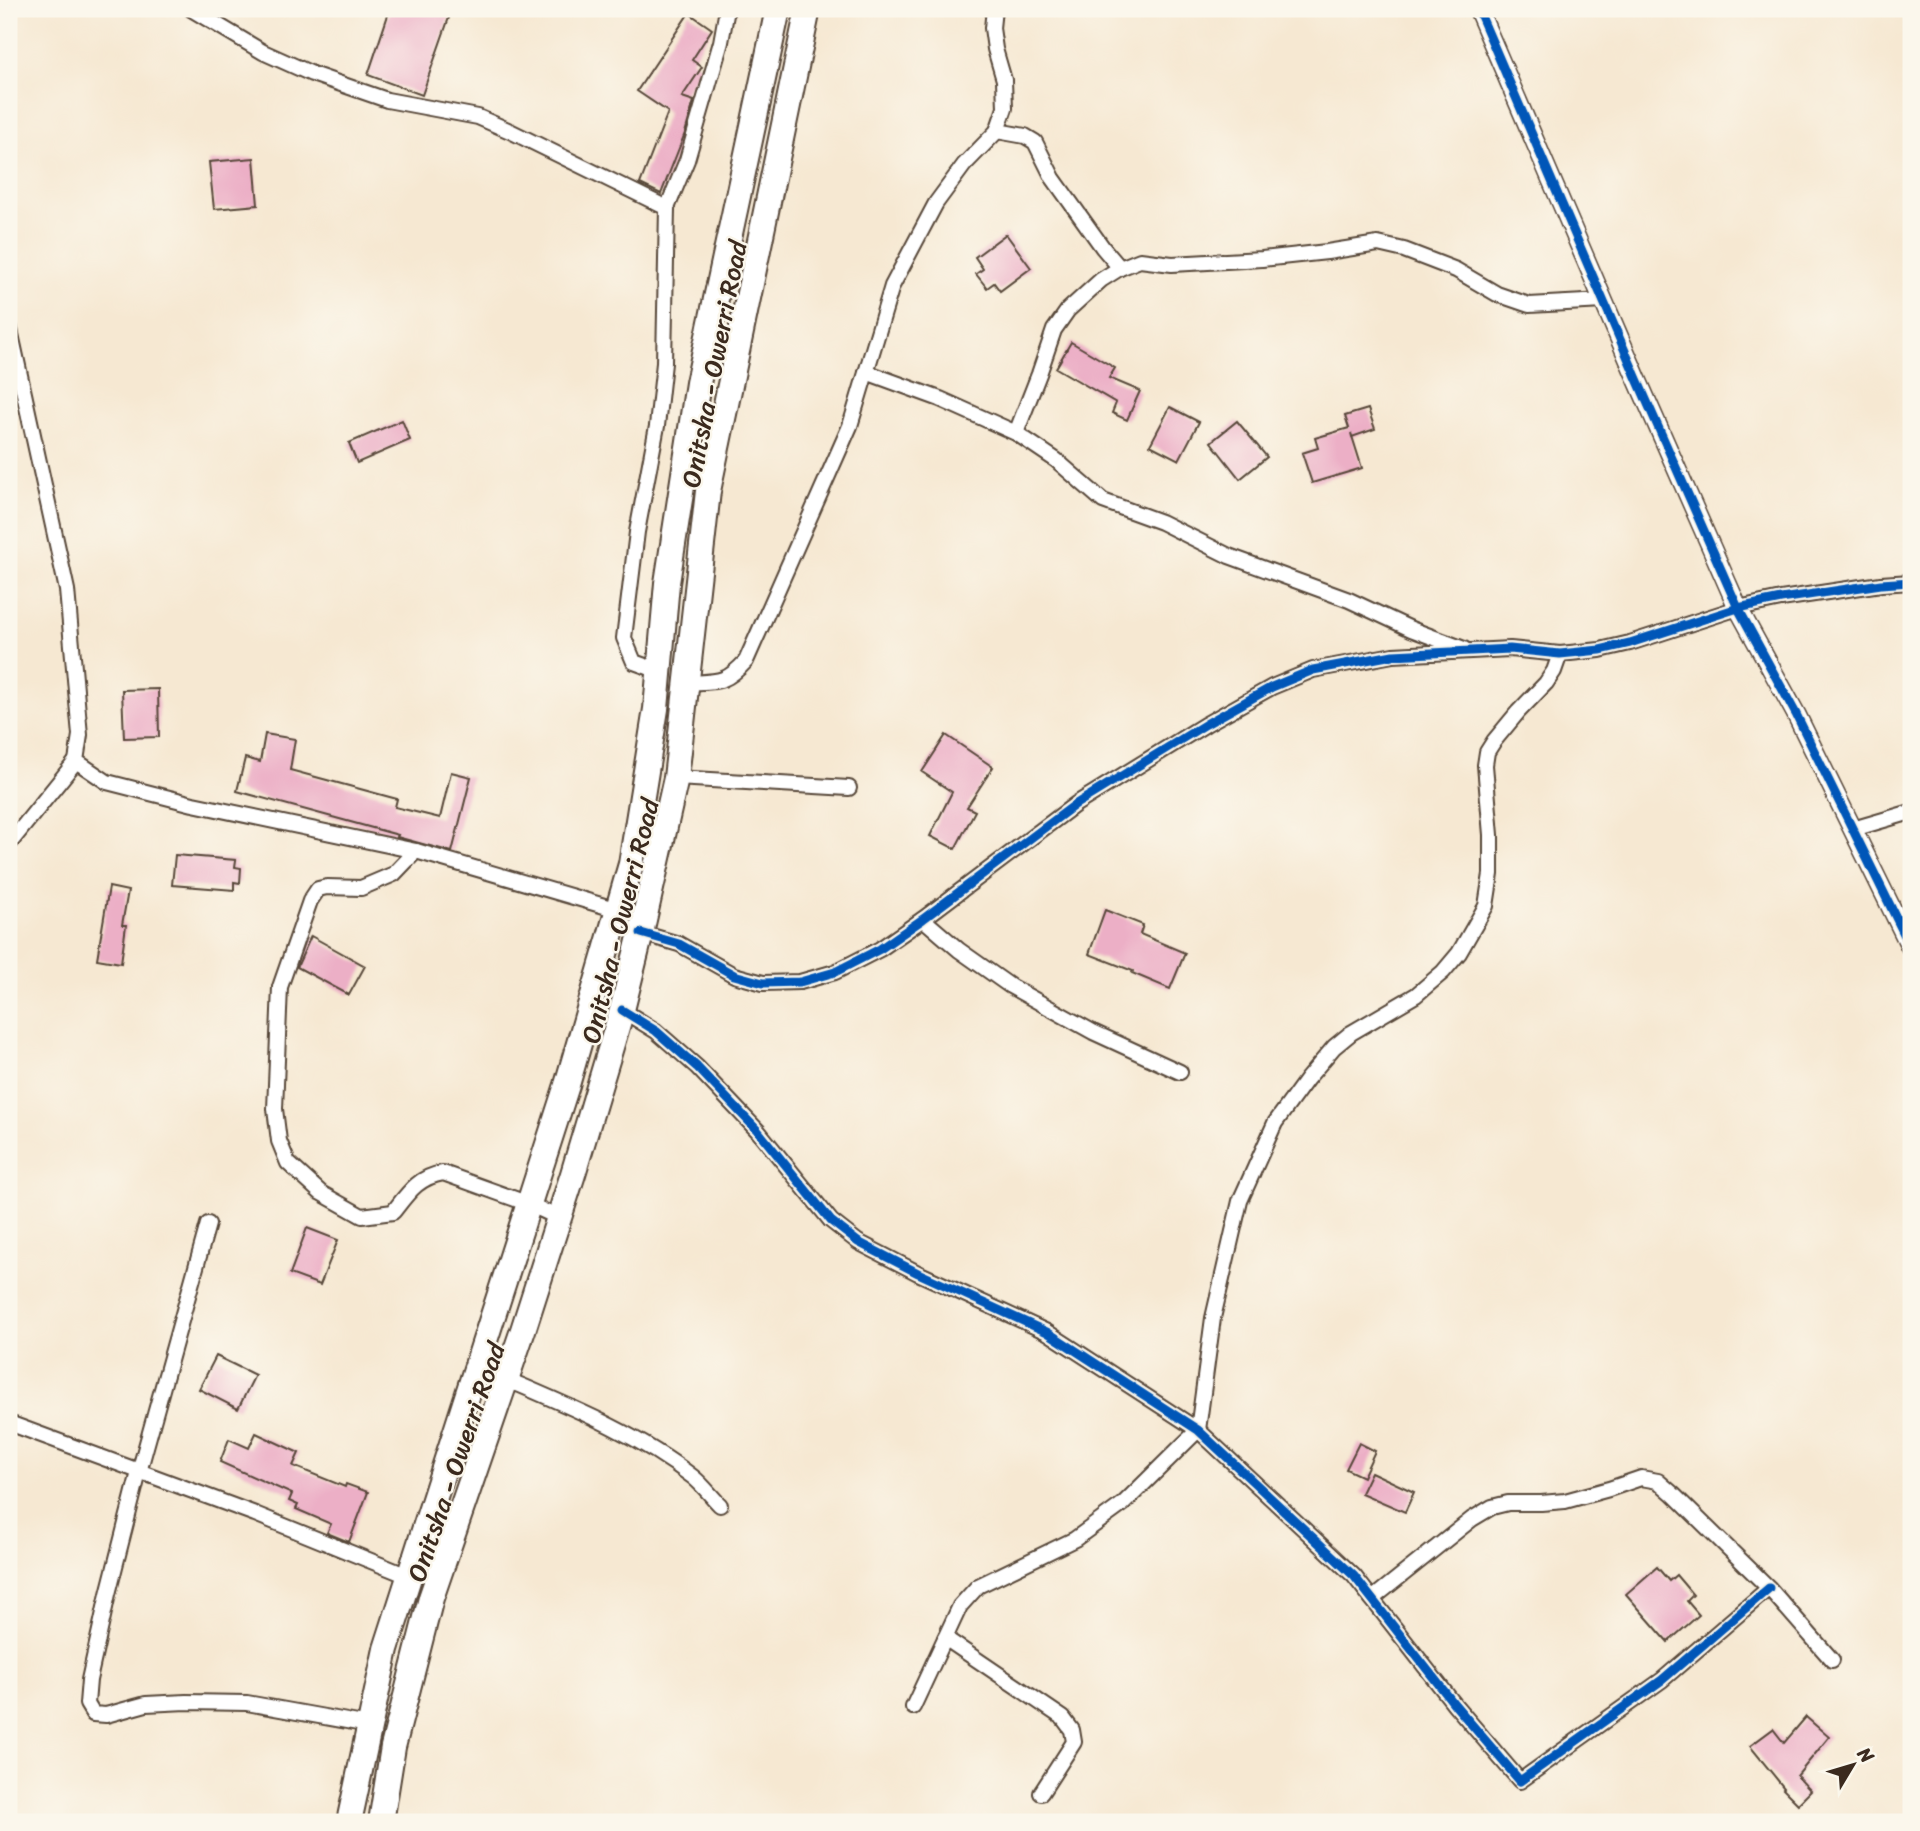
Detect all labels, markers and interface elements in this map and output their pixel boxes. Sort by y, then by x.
street label: Onitsha - Owerri Road [668,234,761,491]
street label: Onitsha - Owerri Road [567,792,673,1048]
street label: Onitsha - Owerri Road [393,1334,519,1588]
north arrow [1818,1730,1888,1800]
text: N [1848,1739,1884,1771]

